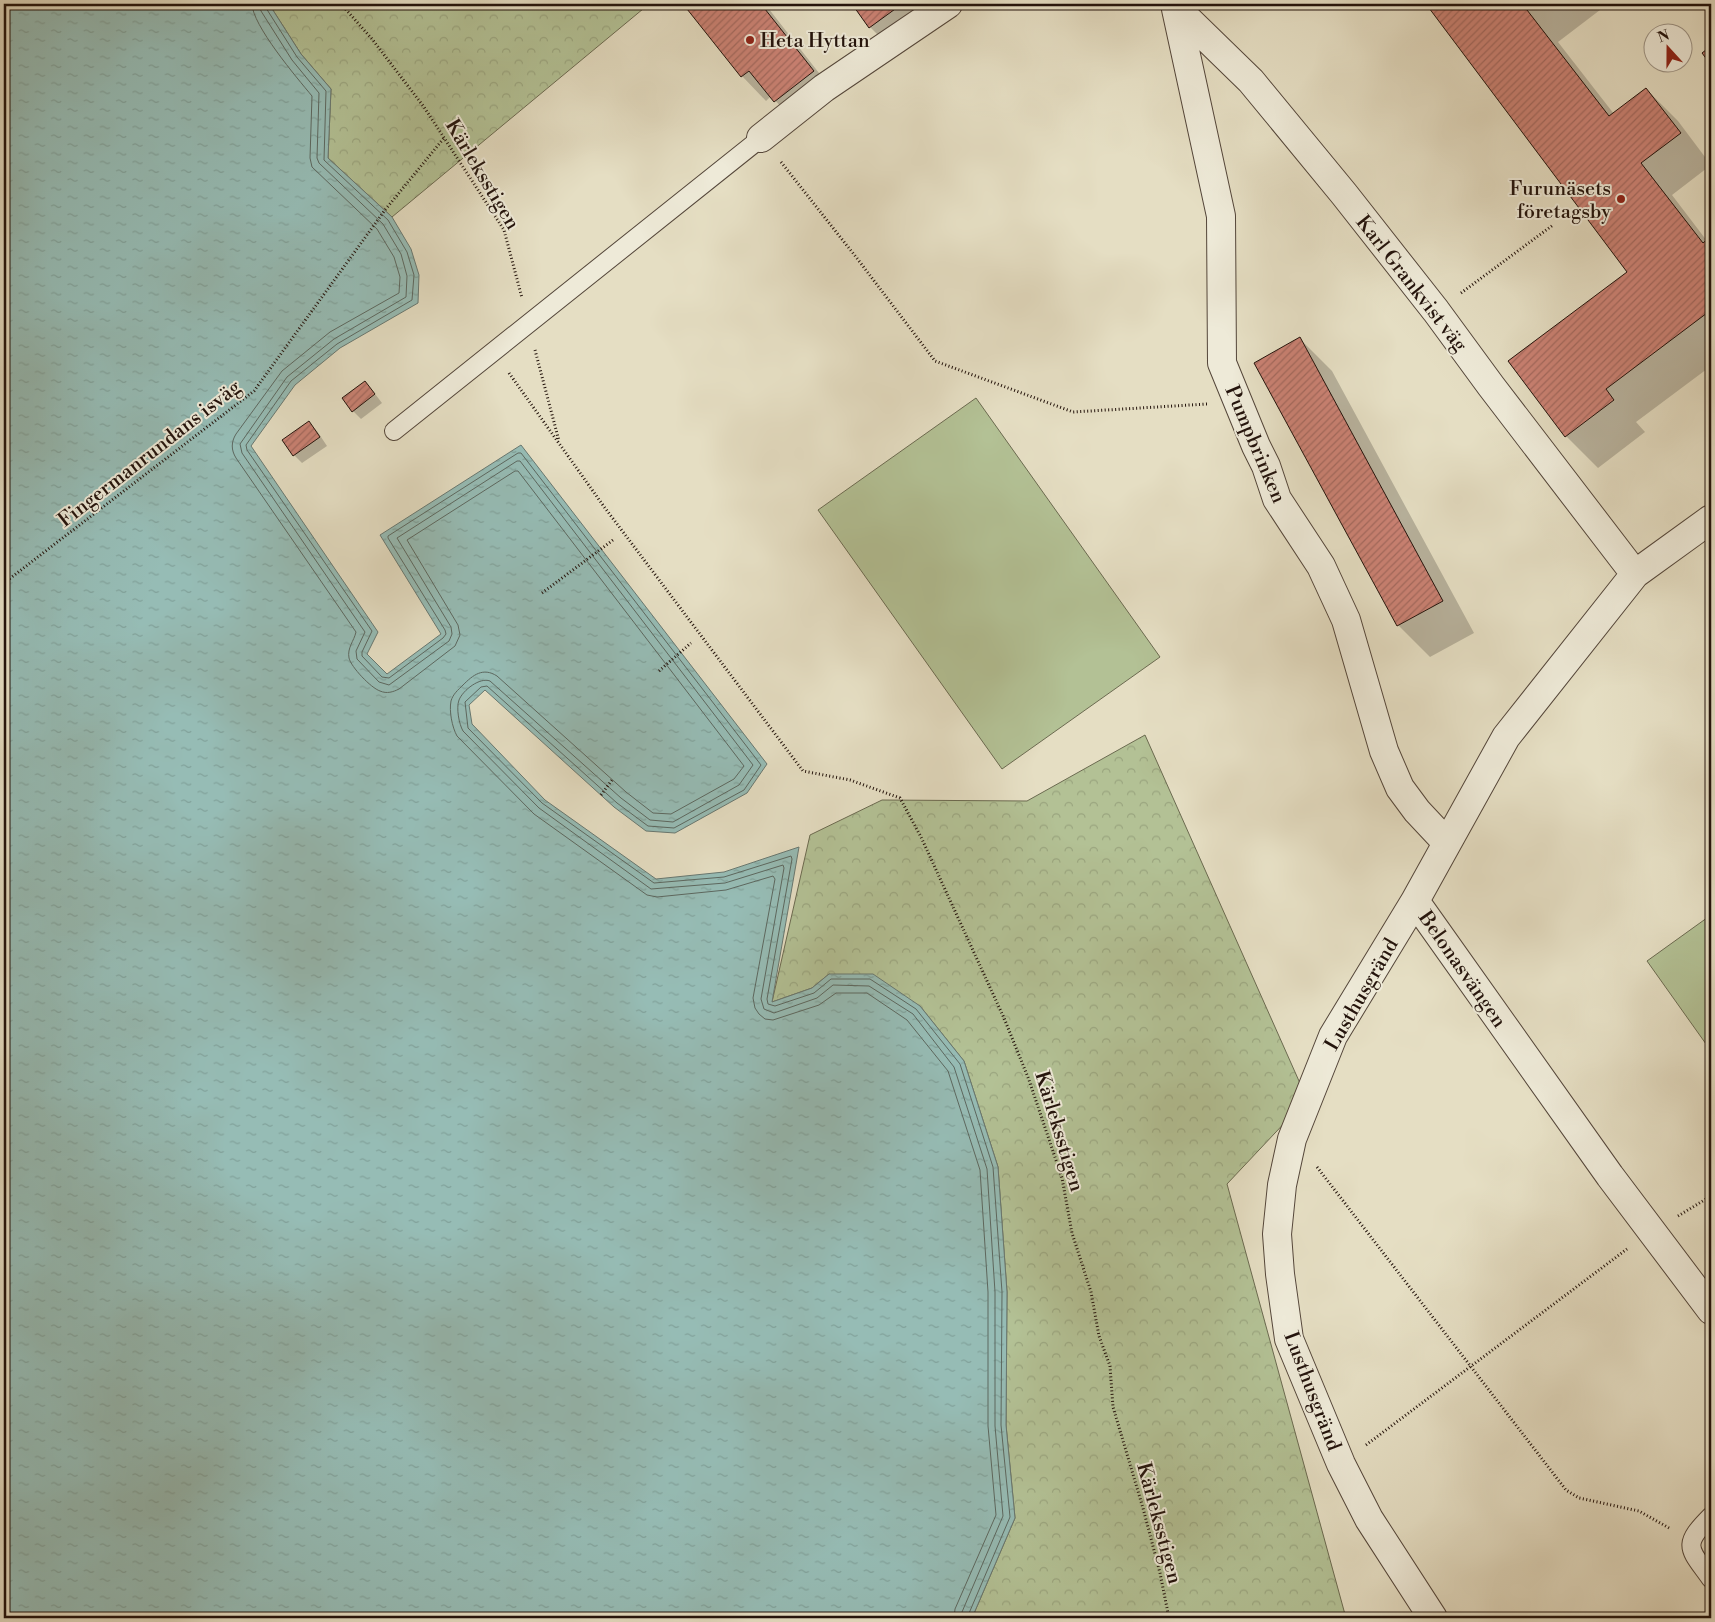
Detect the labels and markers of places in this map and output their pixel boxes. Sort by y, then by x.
place label: Heta Hyttan [760,29,870,54]
marker: Heta Hyttan [744,34,756,46]
place label: Furunäsets företagsby [1509,177,1611,225]
marker: Furunäsets företagsby [1615,193,1627,205]

